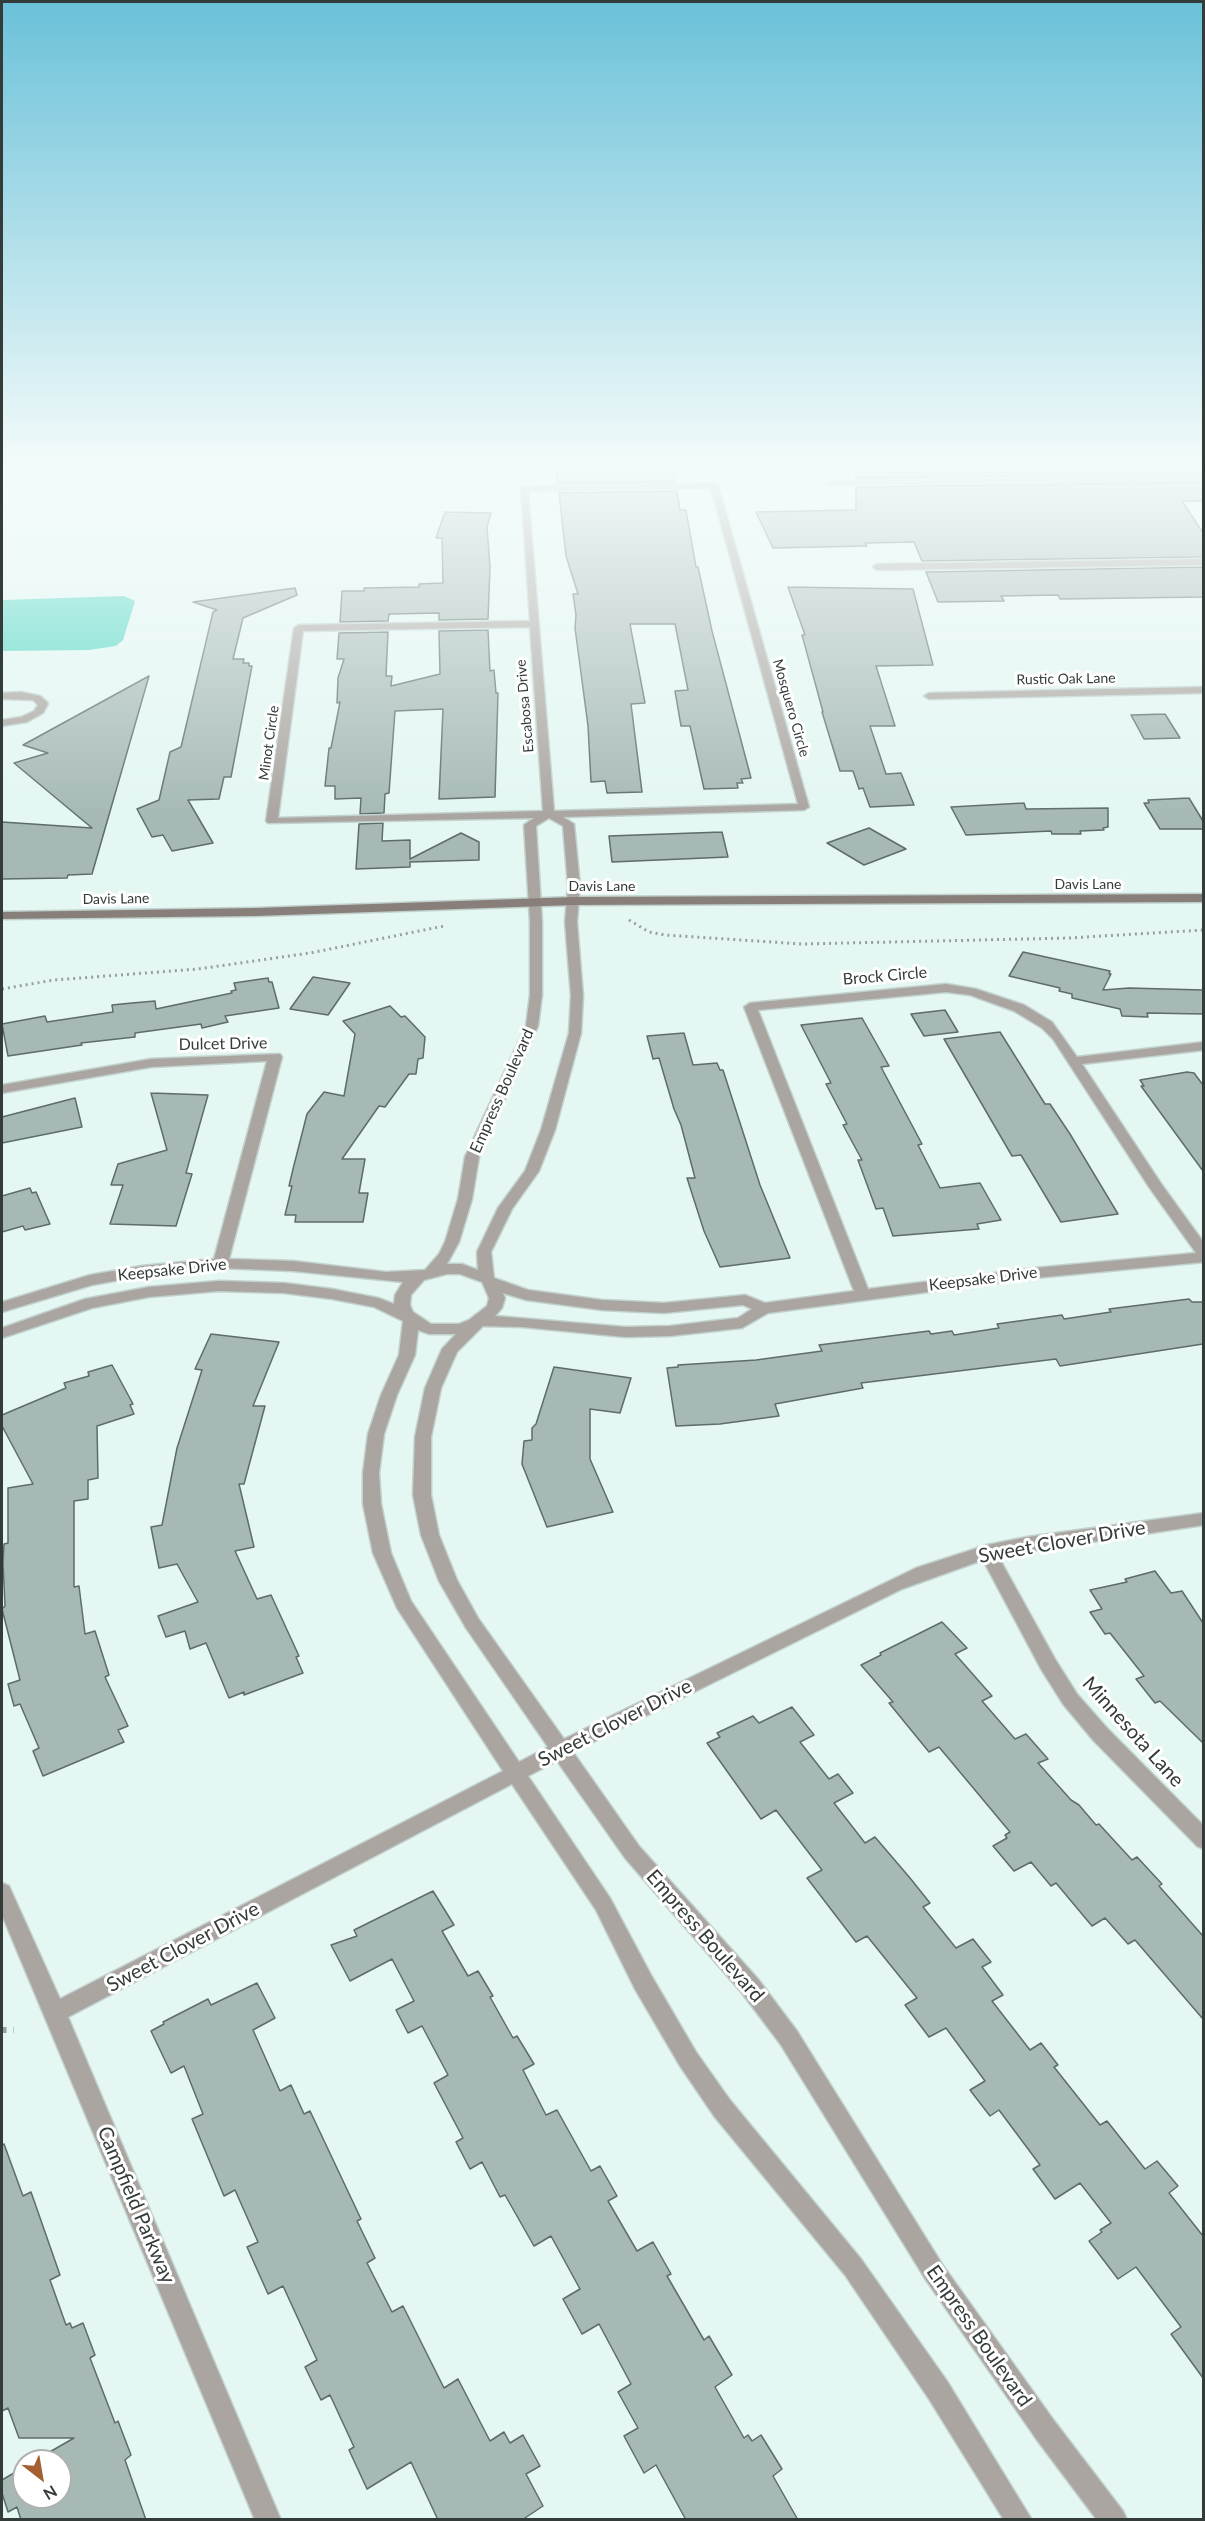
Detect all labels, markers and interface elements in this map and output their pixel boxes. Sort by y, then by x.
street label: Mosquero Circle [769,657,813,759]
street label: Escabosa Drive [513,659,537,753]
street label: Rustic Oak Lane [1016,670,1116,688]
street label: Minot Circle [255,705,283,781]
street label: Davis Lane [1055,876,1121,892]
street label: Davis Lane [569,878,635,894]
street label: Davis Lane [82,890,150,908]
street label: Brock Circle [842,963,928,989]
street label: Empress Boulevard [466,1026,538,1156]
street label: Dulcet Drive [179,1034,267,1054]
street label: Keepsake Drive [117,1255,227,1285]
street label: Keepsake Drive [928,1263,1038,1295]
street label: Sweet Clover Drive [977,1515,1147,1569]
street label: Minnesota Lane [1077,1672,1189,1792]
street label: Sweet Clover Drive [534,1674,696,1772]
street label: Empress Boulevard [641,1865,769,2007]
street label: Sweet Clover Drive [103,1897,263,1997]
street label: Campfield Parkway [92,2123,180,2287]
street label: Empress Boulevard [921,2261,1037,2411]
north arrow [12,2449,72,2509]
text: N [40,2482,61,2504]

